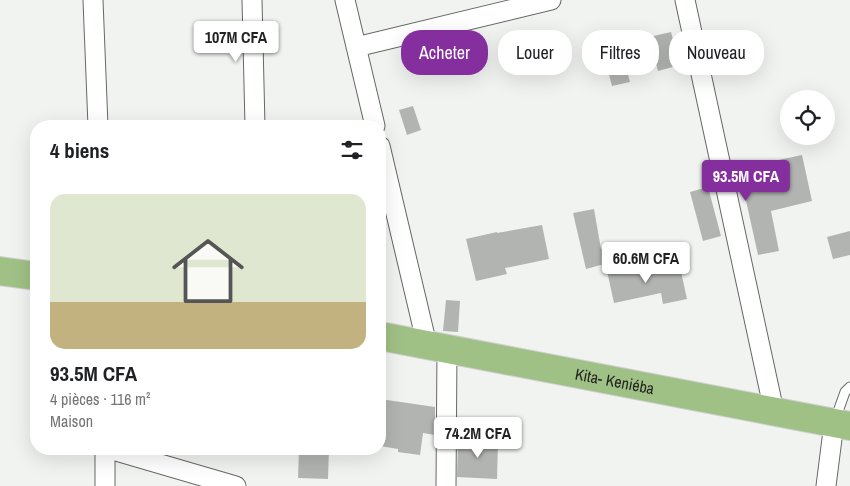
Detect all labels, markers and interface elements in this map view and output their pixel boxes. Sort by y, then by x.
pin: 107M CFA [184,20,288,63]
text: 107M CFA [205,26,267,48]
chip: Acheter [401,30,488,75]
chip: Louer [498,30,572,75]
chip: Filtres [582,30,659,75]
chip: Nouveau [669,30,764,75]
map controls [780,90,835,145]
button: locate [780,90,835,145]
text: 4 biens [50,136,109,165]
icon: filters [338,136,366,164]
pin: 93.5M CFA [689,160,803,202]
text: 93.5M CFA [713,165,779,187]
icon: home [163,226,253,316]
pin: 60.6M CFA [589,242,703,284]
text: 60.6M CFA [613,247,679,269]
text: 93.5M CFA [50,359,137,388]
street label: Kita- Keniéba [573,363,657,399]
text: 4 pièces · 116 m² [50,388,150,410]
text: Maison [50,410,93,432]
pin: 74.2M CFA [421,416,535,459]
text: 74.2M CFA [445,422,511,444]

